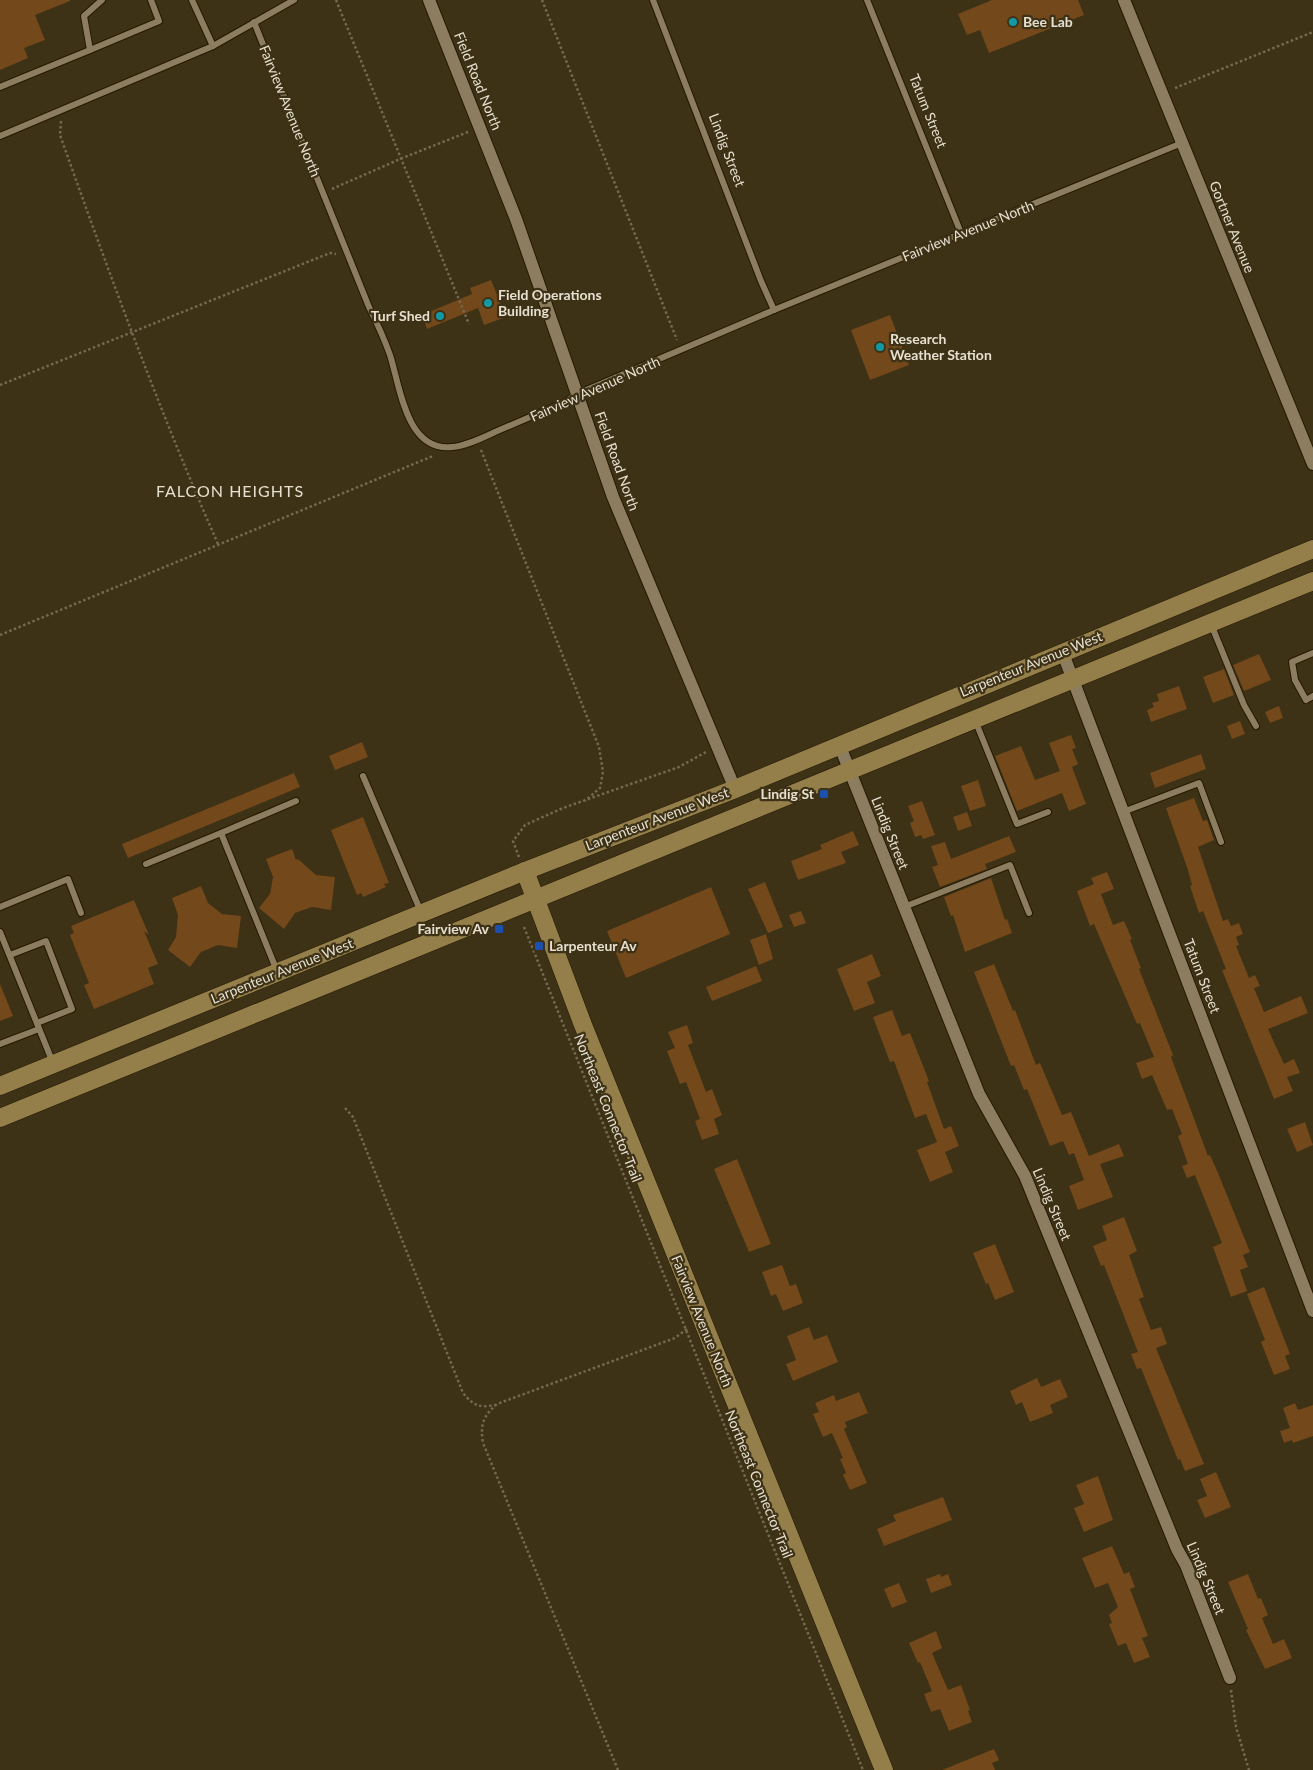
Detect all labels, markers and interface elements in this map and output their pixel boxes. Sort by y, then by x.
place label: Bee Lab [1023,13,1073,30]
marker: Bee Lab [1007,16,1019,28]
street label: Field Road North [451,29,506,132]
street label: Fairview Avenue North [256,43,325,179]
street label: Tatum Street [906,71,951,150]
street label: Lindig Street [706,111,749,189]
street label: Gortner Avenue [1206,178,1259,275]
street label: Fairview Avenue North [900,196,1036,265]
place label: Field Operations Building [498,286,602,319]
marker: Field Operations Building [482,297,494,309]
place label: Turf Shed [371,307,430,324]
marker: Turf Shed [434,310,446,322]
place label: Research Weather Station [890,330,992,363]
marker: Research Weather Station [874,341,886,353]
street label: Fairview Avenue North [527,352,662,425]
street label: Field Road North [592,409,643,513]
district label: FALCON HEIGHTS [156,481,304,500]
street label: Larpenteur Avenue West [957,627,1105,700]
street label: Larpenteur Avenue West [583,783,731,854]
place label: Lindig St [760,785,815,802]
marker: Lindig St [818,788,830,800]
street label: Lindig Street [868,794,913,872]
place label: Fairview Av [417,920,490,937]
marker: Fairview Av [493,923,505,935]
street label: Larpenteur Avenue West [208,934,356,1007]
street label: Tatum Street [1180,936,1224,1015]
place label: Larpenteur Av [549,937,637,954]
marker: Larpenteur Av [533,940,545,952]
street label: Northeast Connector Trail [571,1031,646,1184]
street label: Lindig Street [1030,1165,1075,1243]
street label: Fairview Avenue North [668,1253,737,1389]
street label: Northeast Connector Trail [722,1407,797,1560]
street label: Lindig Street [1184,1539,1229,1617]

